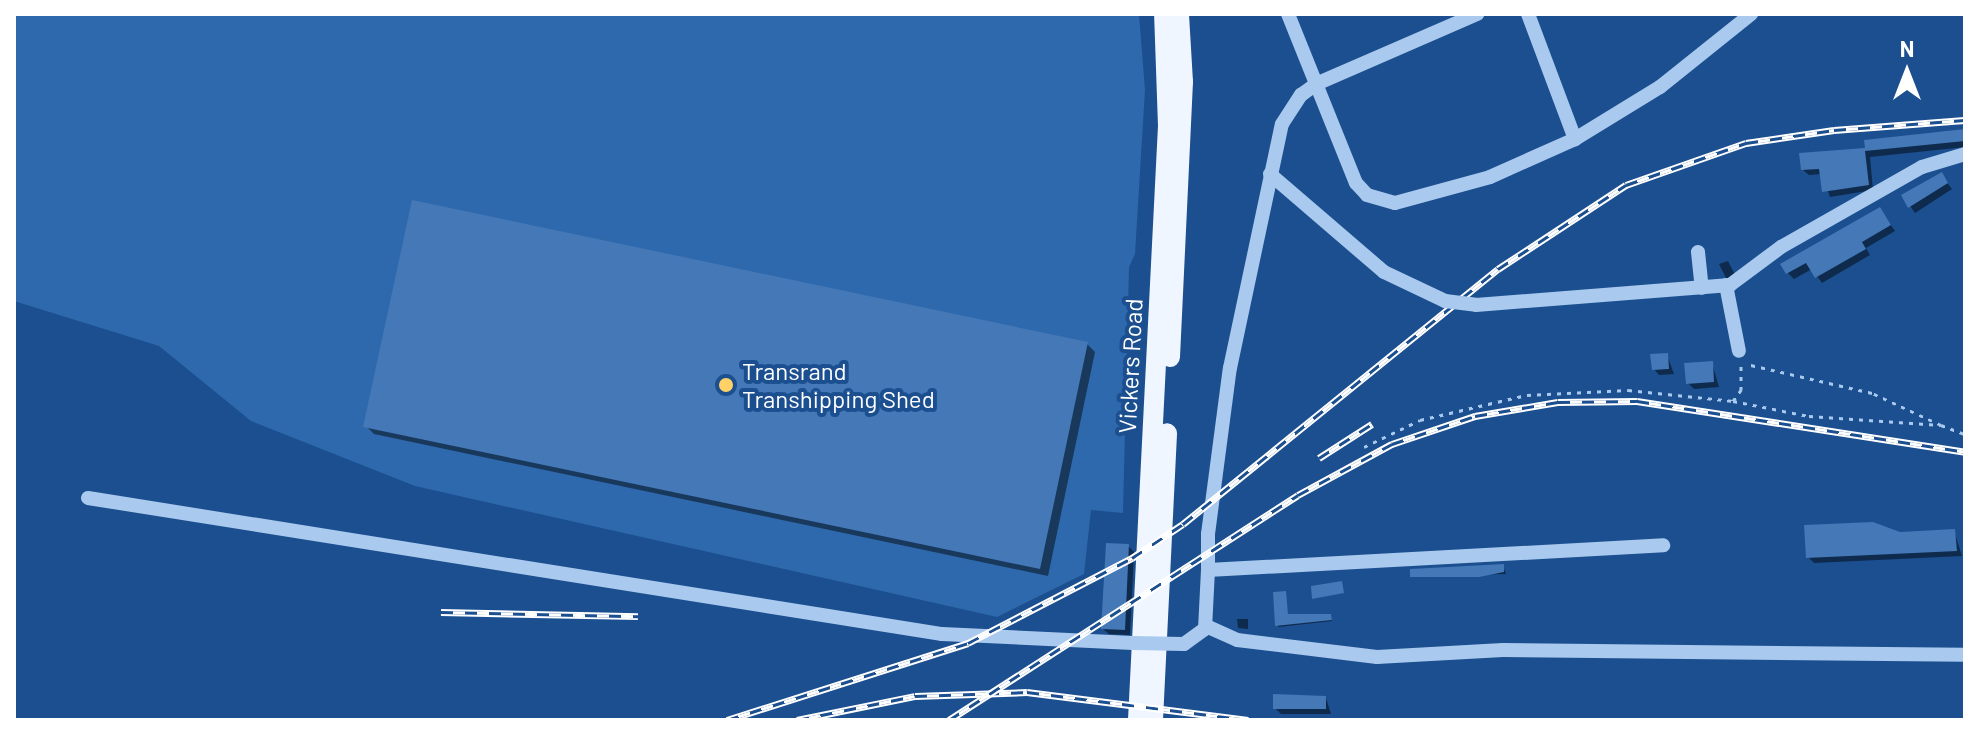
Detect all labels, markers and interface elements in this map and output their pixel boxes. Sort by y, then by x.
north arrow [1867,32,1947,112]
text: N [1900,35,1914,61]
street label: Vickers Road [1112,298,1148,434]
place label: Transrand Transhipping Shed [742,357,935,413]
marker: Transrand Transhipping Shed [717,376,735,394]

